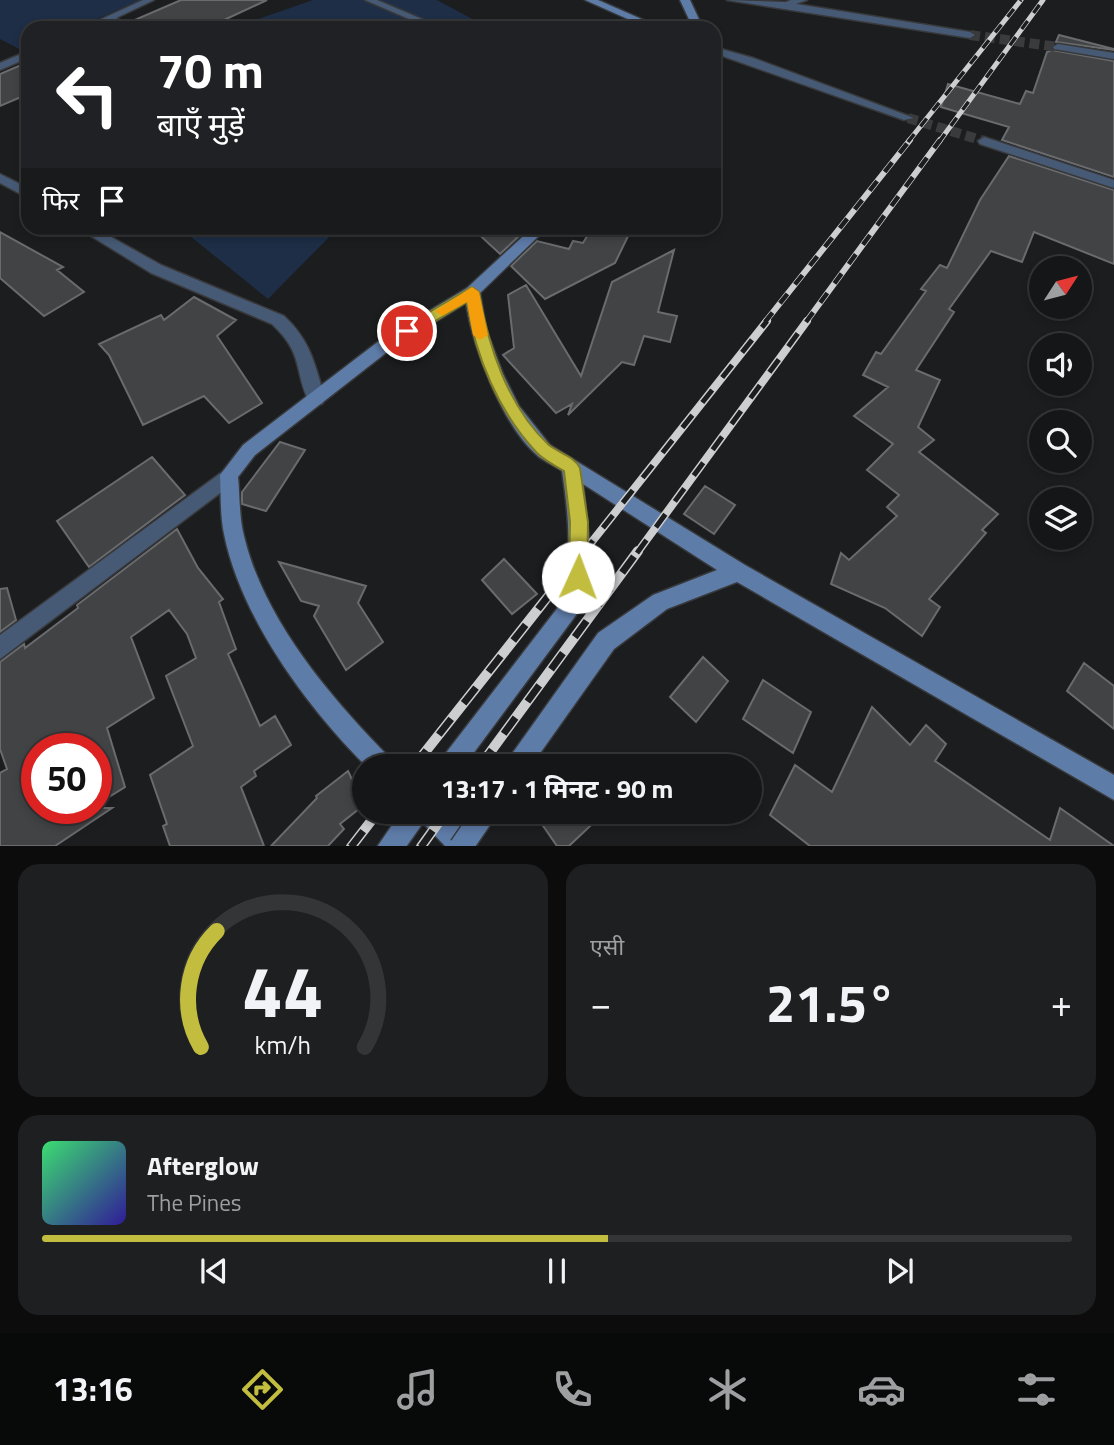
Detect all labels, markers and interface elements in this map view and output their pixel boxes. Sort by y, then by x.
text: 70 m [157,32,264,107]
icon: left [42,49,133,140]
text: बाएँ मुड़ें [157,100,245,148]
text: फिर [42,181,79,220]
icon: arrive [93,182,131,220]
north arrow [1029,256,1092,318]
map controls [1029,256,1092,550]
pin [377,301,437,361]
icon: arrive [388,312,426,350]
button: sound [1029,333,1092,396]
button: search [1029,410,1092,473]
button: layers [1029,487,1092,550]
position arrow [541,540,615,614]
speed limit sign: 50 [21,733,112,824]
text: 13:17 · 1 मिनट · 90 m [441,769,673,808]
text: एसी [590,929,624,964]
text: 44 [242,935,324,1045]
text: 21.5° [766,963,896,1042]
text: − [590,974,611,1032]
text: + [1051,974,1072,1032]
text: km/h [255,1025,311,1063]
text: Afterglow [147,1146,259,1185]
text: The Pines [147,1185,241,1220]
icon: previous [195,1252,233,1290]
icon: pause [538,1252,576,1290]
icon: next [881,1252,919,1290]
text: 13:16 [53,1365,133,1413]
icon: directions [238,1365,287,1414]
icon: music [393,1365,442,1414]
icon: phone [548,1365,597,1414]
icon: climate [703,1365,752,1414]
icon: car [857,1365,906,1414]
icon: filters [1012,1365,1061,1414]

